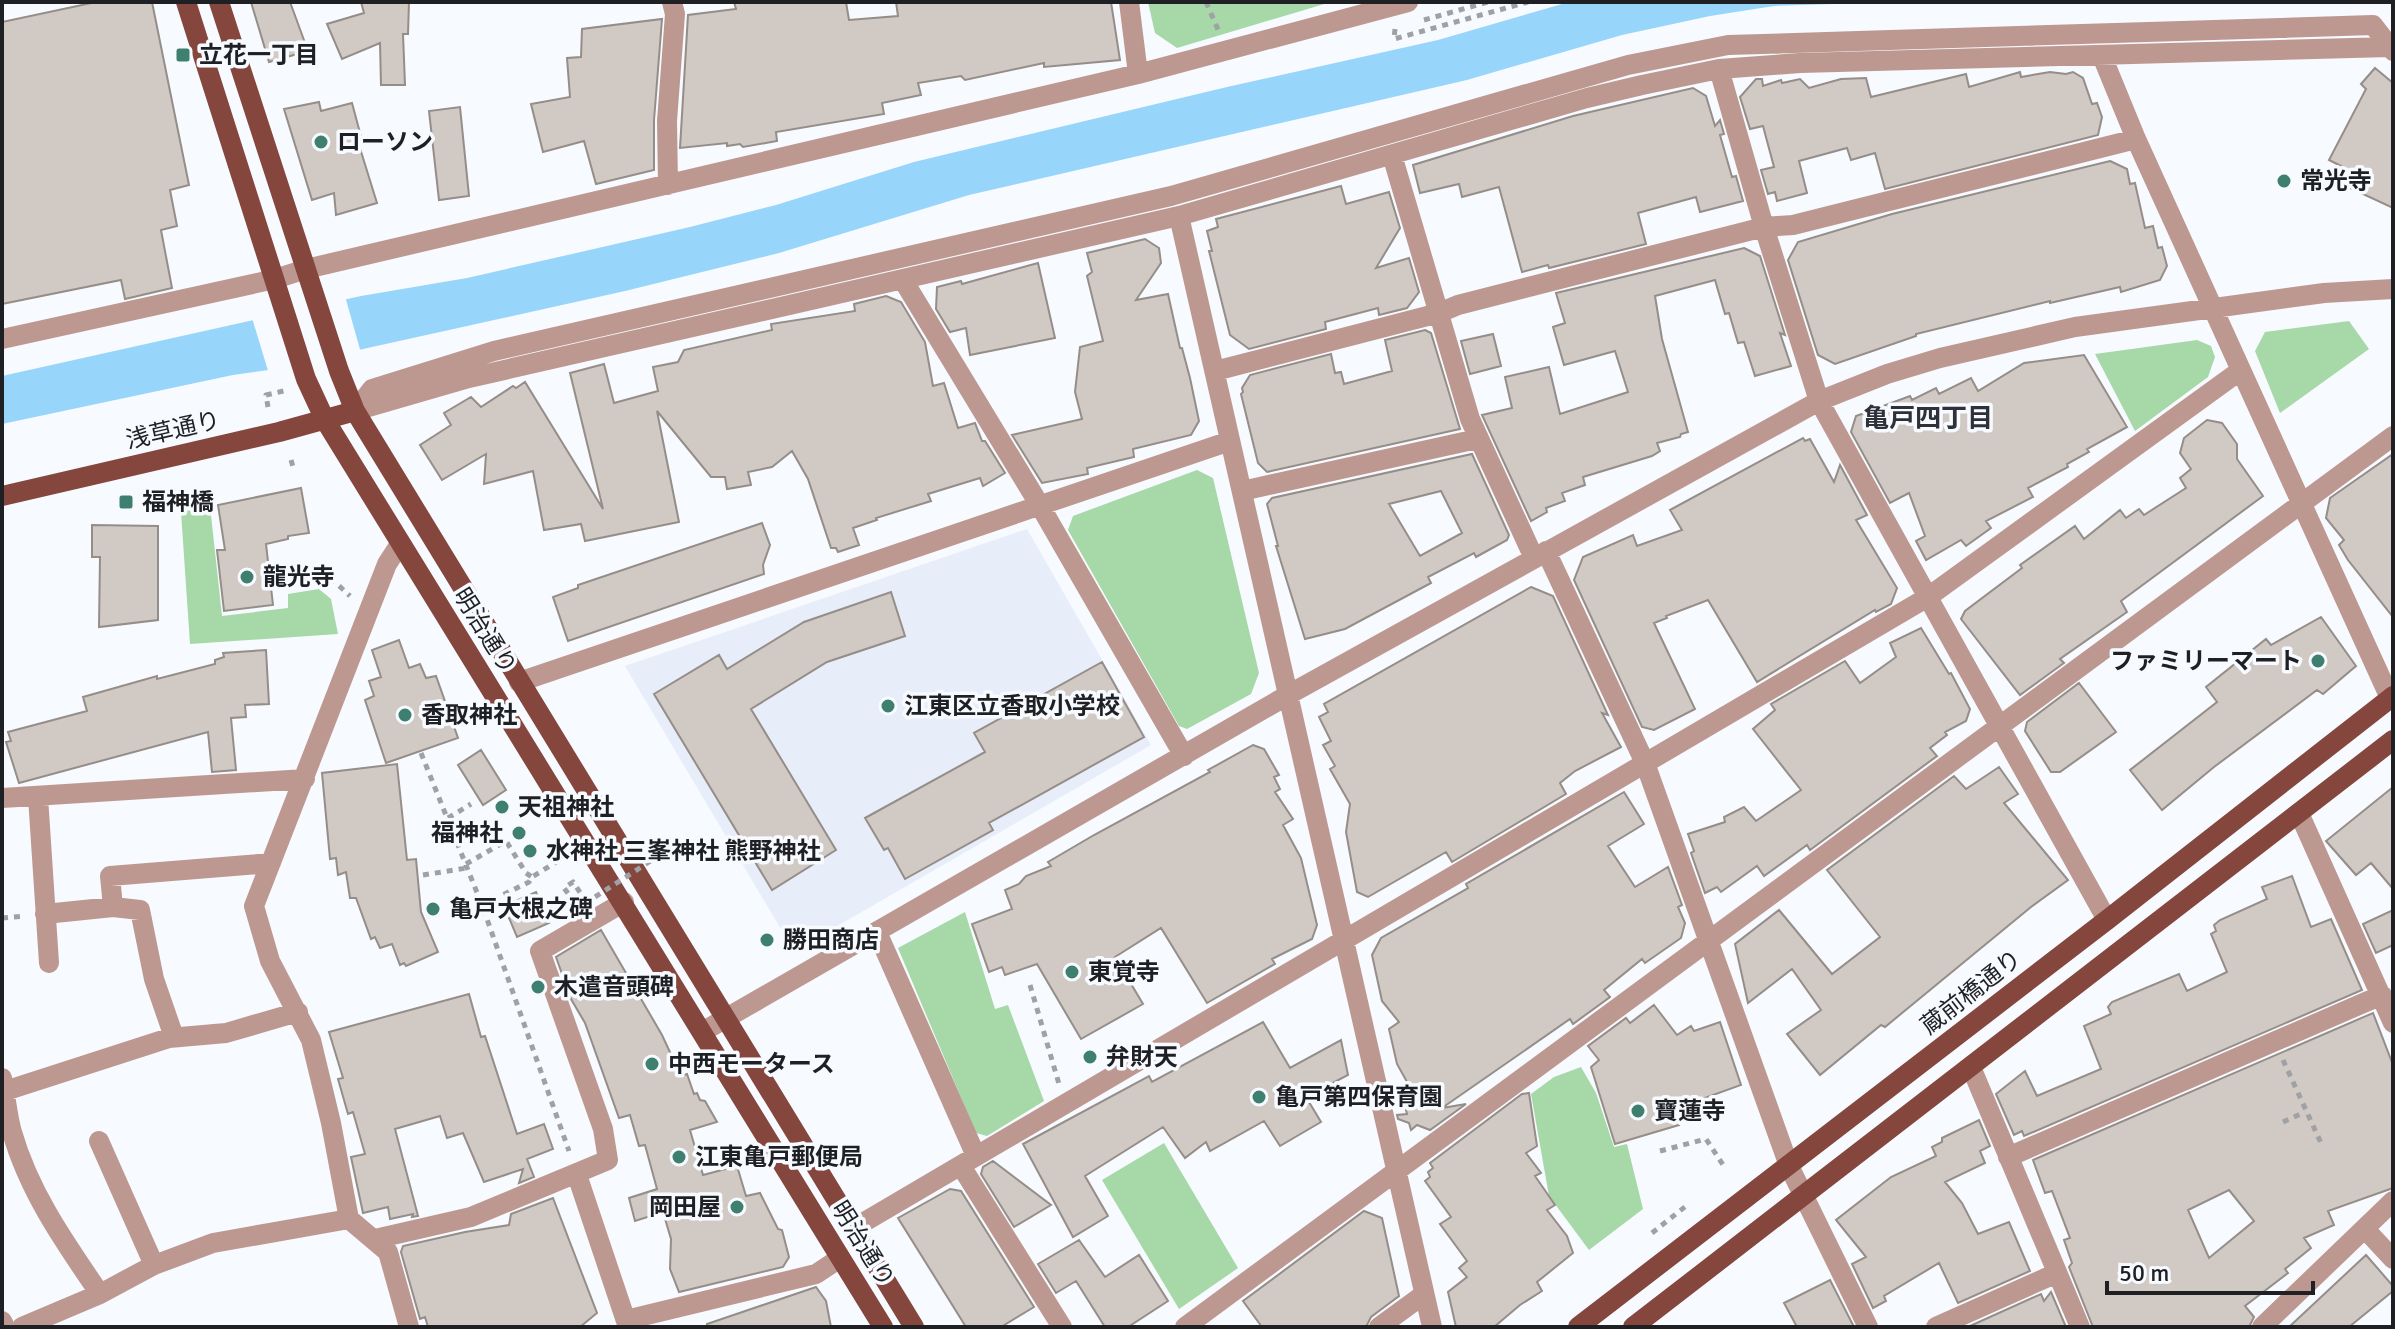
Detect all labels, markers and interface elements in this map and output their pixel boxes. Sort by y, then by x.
place label: 立花一丁目 [199,40,319,70]
marker: 立花一丁目 [174,46,192,64]
place label: ローソン [337,127,433,157]
marker: ローソン [312,133,330,151]
place label: 常光寺 [2300,166,2372,196]
marker: 常光寺 [2275,172,2293,190]
district label: 亀戸四丁目 [1863,403,1993,435]
street label: 浅草通り [123,405,223,455]
place label: 福神橋 [142,487,214,517]
marker: 福神橋 [117,493,135,511]
place label: 龍光寺 [263,562,335,592]
marker: 龍光寺 [238,568,256,586]
street label: 明治通り [447,582,523,680]
place label: ファミリーマート [2110,646,2302,676]
marker: ファミリーマート [2309,652,2327,670]
place label: 江東区立香取小学校 [904,691,1120,721]
marker: 江東区立香取小学校 [879,697,897,715]
place label: 香取神社 [421,700,517,730]
marker: 香取神社 [396,706,414,724]
place label: 天祖神社 [518,792,614,822]
marker: 天祖神社 [493,798,511,816]
place label: 福神社 [431,818,503,848]
marker: 福神社 [510,824,528,842]
place label: 水神社 三峯神社 熊野神社 [546,836,821,866]
marker: 水神社 三峯神社 熊野神社 [521,842,539,860]
place label: 亀戸大根之碑 [449,894,593,924]
marker: 亀戸大根之碑 [424,900,442,918]
place label: 勝田商店 [783,925,879,955]
marker: 勝田商店 [758,931,776,949]
street label: 蔵前橋通り [1914,943,2028,1041]
place label: 東覚寺 [1088,957,1160,987]
marker: 東覚寺 [1063,963,1081,981]
place label: 木遣音頭碑 [554,972,674,1002]
marker: 木遣音頭碑 [529,978,547,996]
place label: 弁財天 [1106,1042,1178,1072]
marker: 弁財天 [1081,1048,1099,1066]
place label: 中西モータース [668,1049,835,1079]
marker: 中西モータース [643,1055,661,1073]
place label: 亀戸第四保育園 [1275,1082,1443,1112]
marker: 亀戸第四保育園 [1250,1088,1268,1106]
place label: 寶蓮寺 [1654,1096,1726,1126]
marker: 寶蓮寺 [1629,1102,1647,1120]
place label: 江東亀戸郵便局 [695,1142,863,1172]
marker: 江東亀戸郵便局 [670,1148,688,1166]
place label: 岡田屋 [649,1192,721,1222]
street label: 明治通り [825,1195,901,1293]
marker: 岡田屋 [728,1198,746,1216]
scale bar [2107,1245,2313,1295]
text: 50 m [2119,1258,2169,1288]

